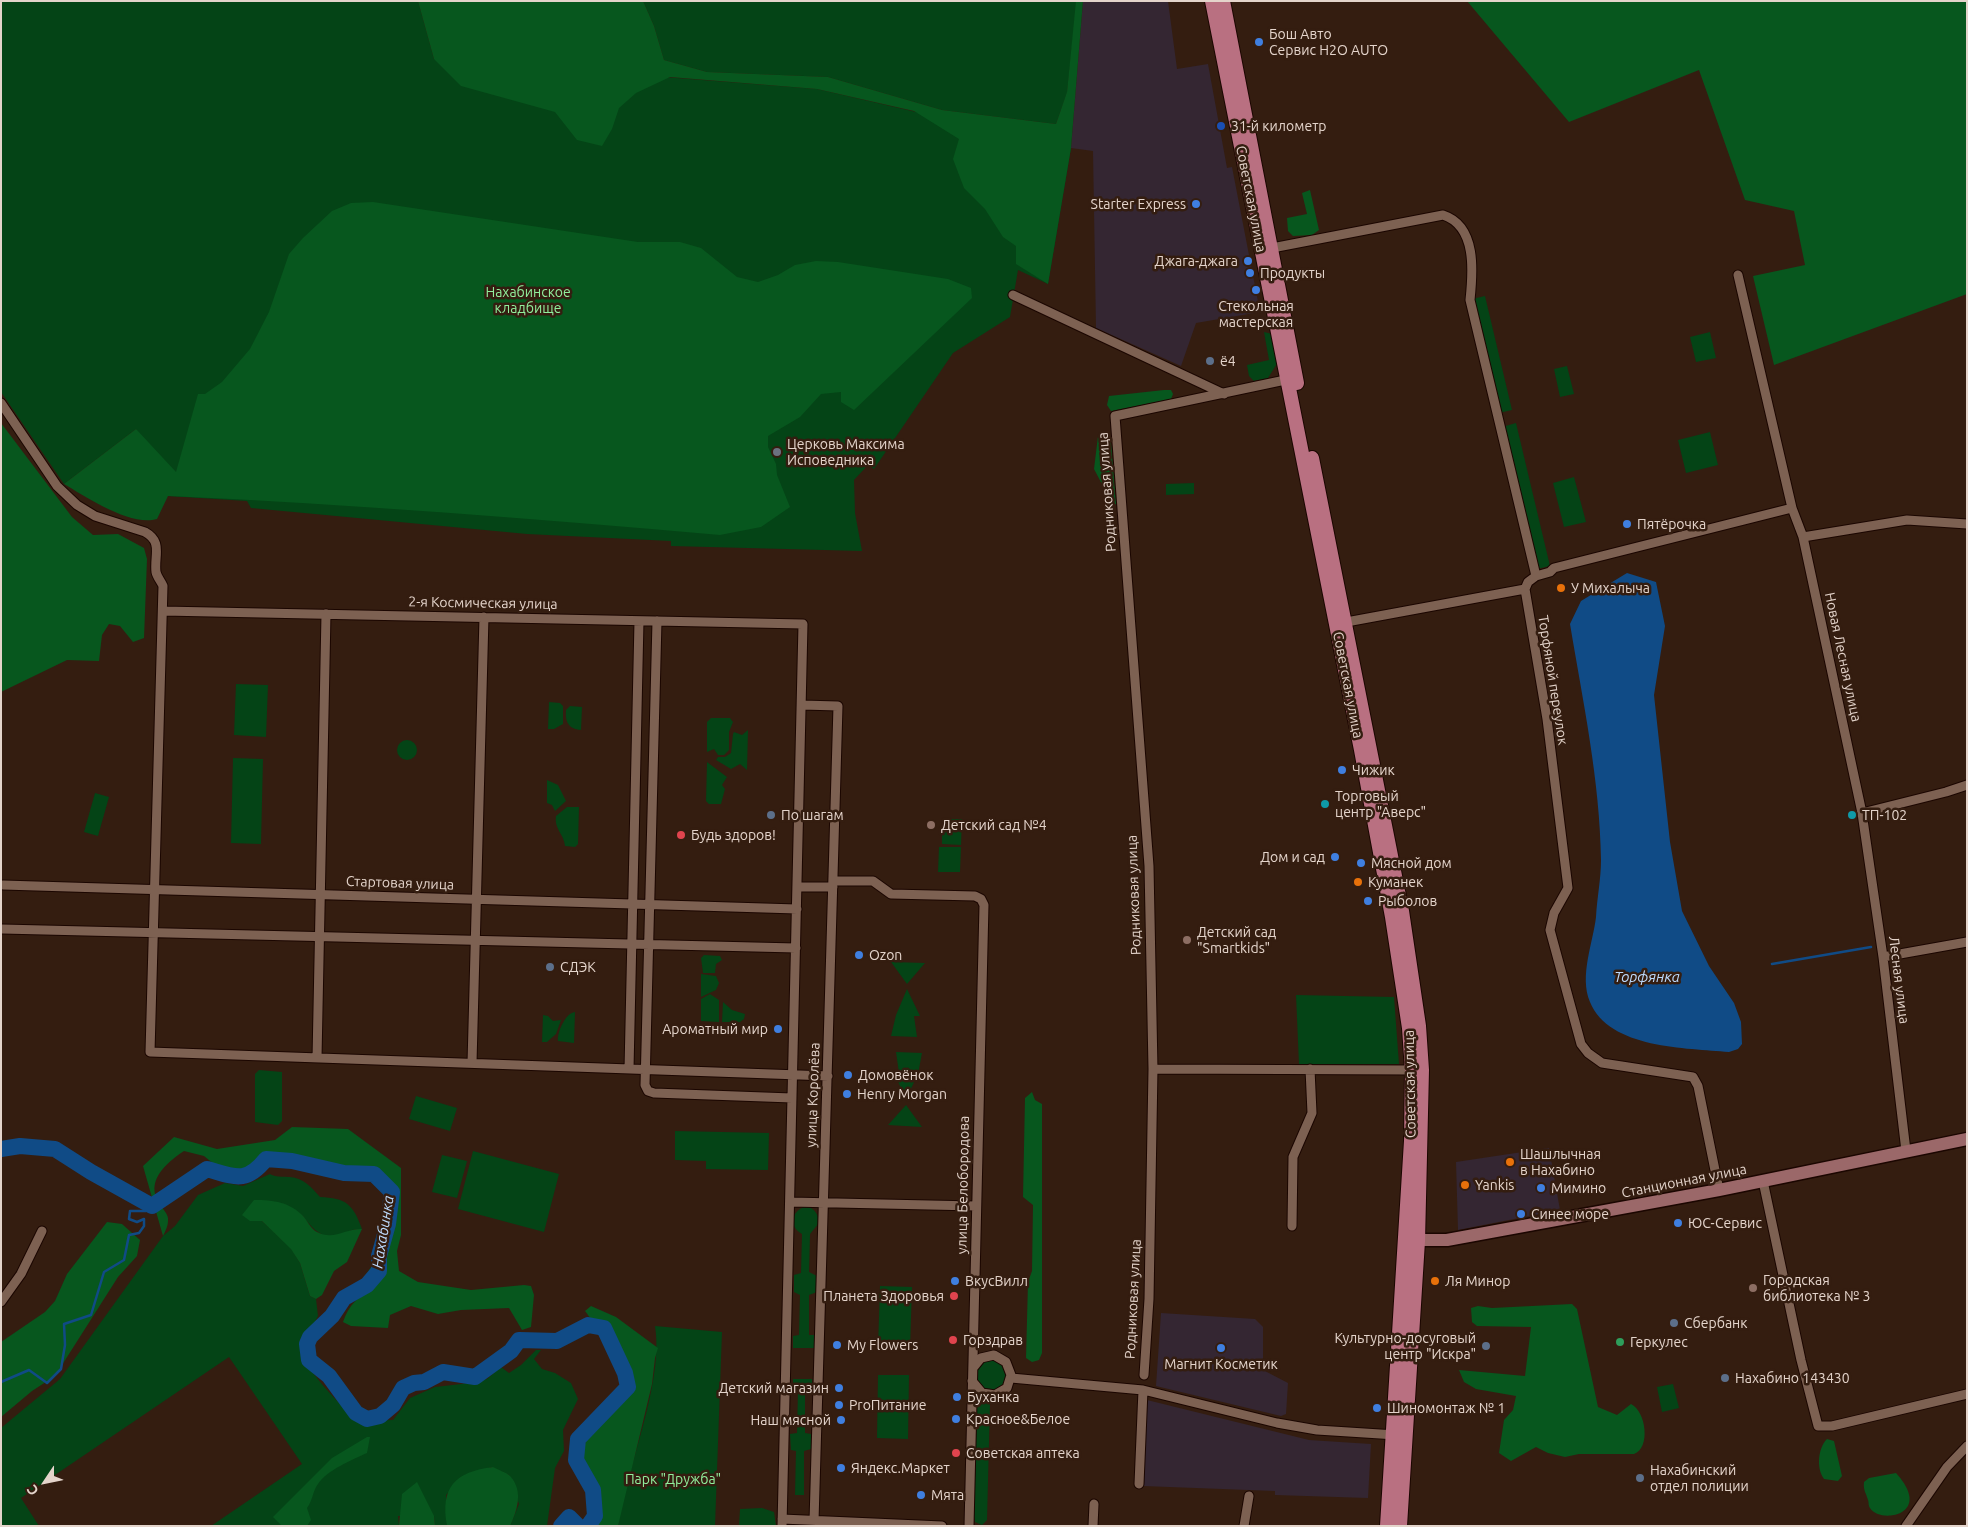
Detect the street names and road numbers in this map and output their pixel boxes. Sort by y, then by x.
street label: Советская улица [1232,144,1270,254]
street label: Родниковая улица [1094,431,1120,553]
street label: Новая Лесная улица [1821,591,1865,723]
street label: 2-я Космическая улица [408,593,558,613]
street label: Торфяной переулок [1534,614,1572,746]
street label: Советская улица [1329,630,1367,740]
street label: Родниковая улица [1124,835,1144,955]
street label: Стартовая улица [346,873,454,893]
street label: Лесная улица [1885,935,1913,1025]
street label: Советская улица [1401,1030,1419,1138]
street label: улица Королёва [803,1042,823,1148]
street label: улица Белобородова [953,1116,973,1254]
street label: Станционная улица [1620,1161,1748,1201]
street label: Родниковая улица [1121,1239,1145,1359]

